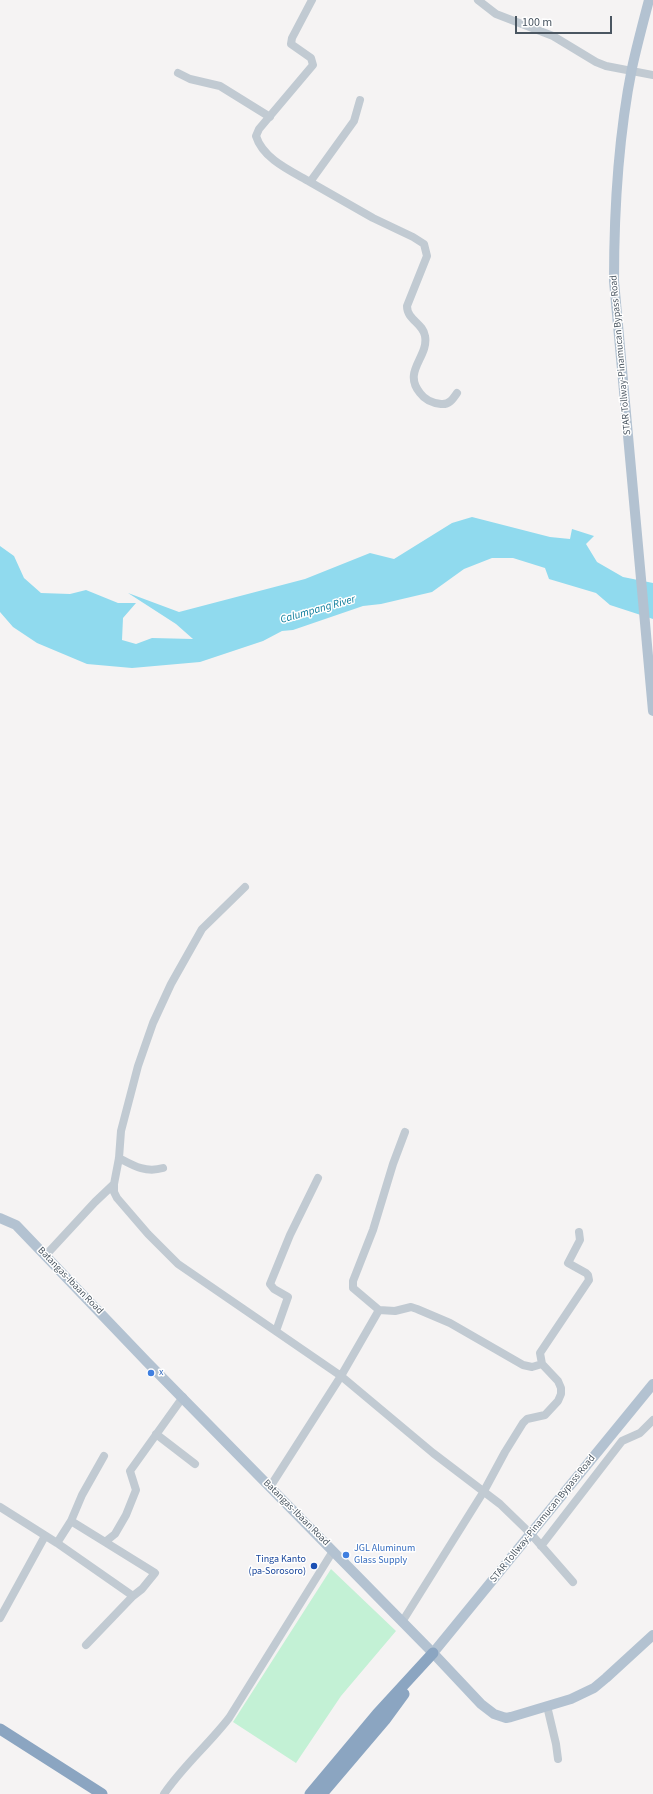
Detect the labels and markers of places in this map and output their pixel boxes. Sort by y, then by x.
place label: x [159,1367,163,1379]
marker: x [146,1368,156,1378]
place label: JGL Aluminum Glass Supply [354,1543,415,1566]
marker: JGL Aluminum Glass Supply [341,1550,351,1560]
place label: Tinga Kanto (pa-Sorosoro) [249,1554,306,1578]
marker: Tinga Kanto (pa-Sorosoro) [309,1561,319,1571]

